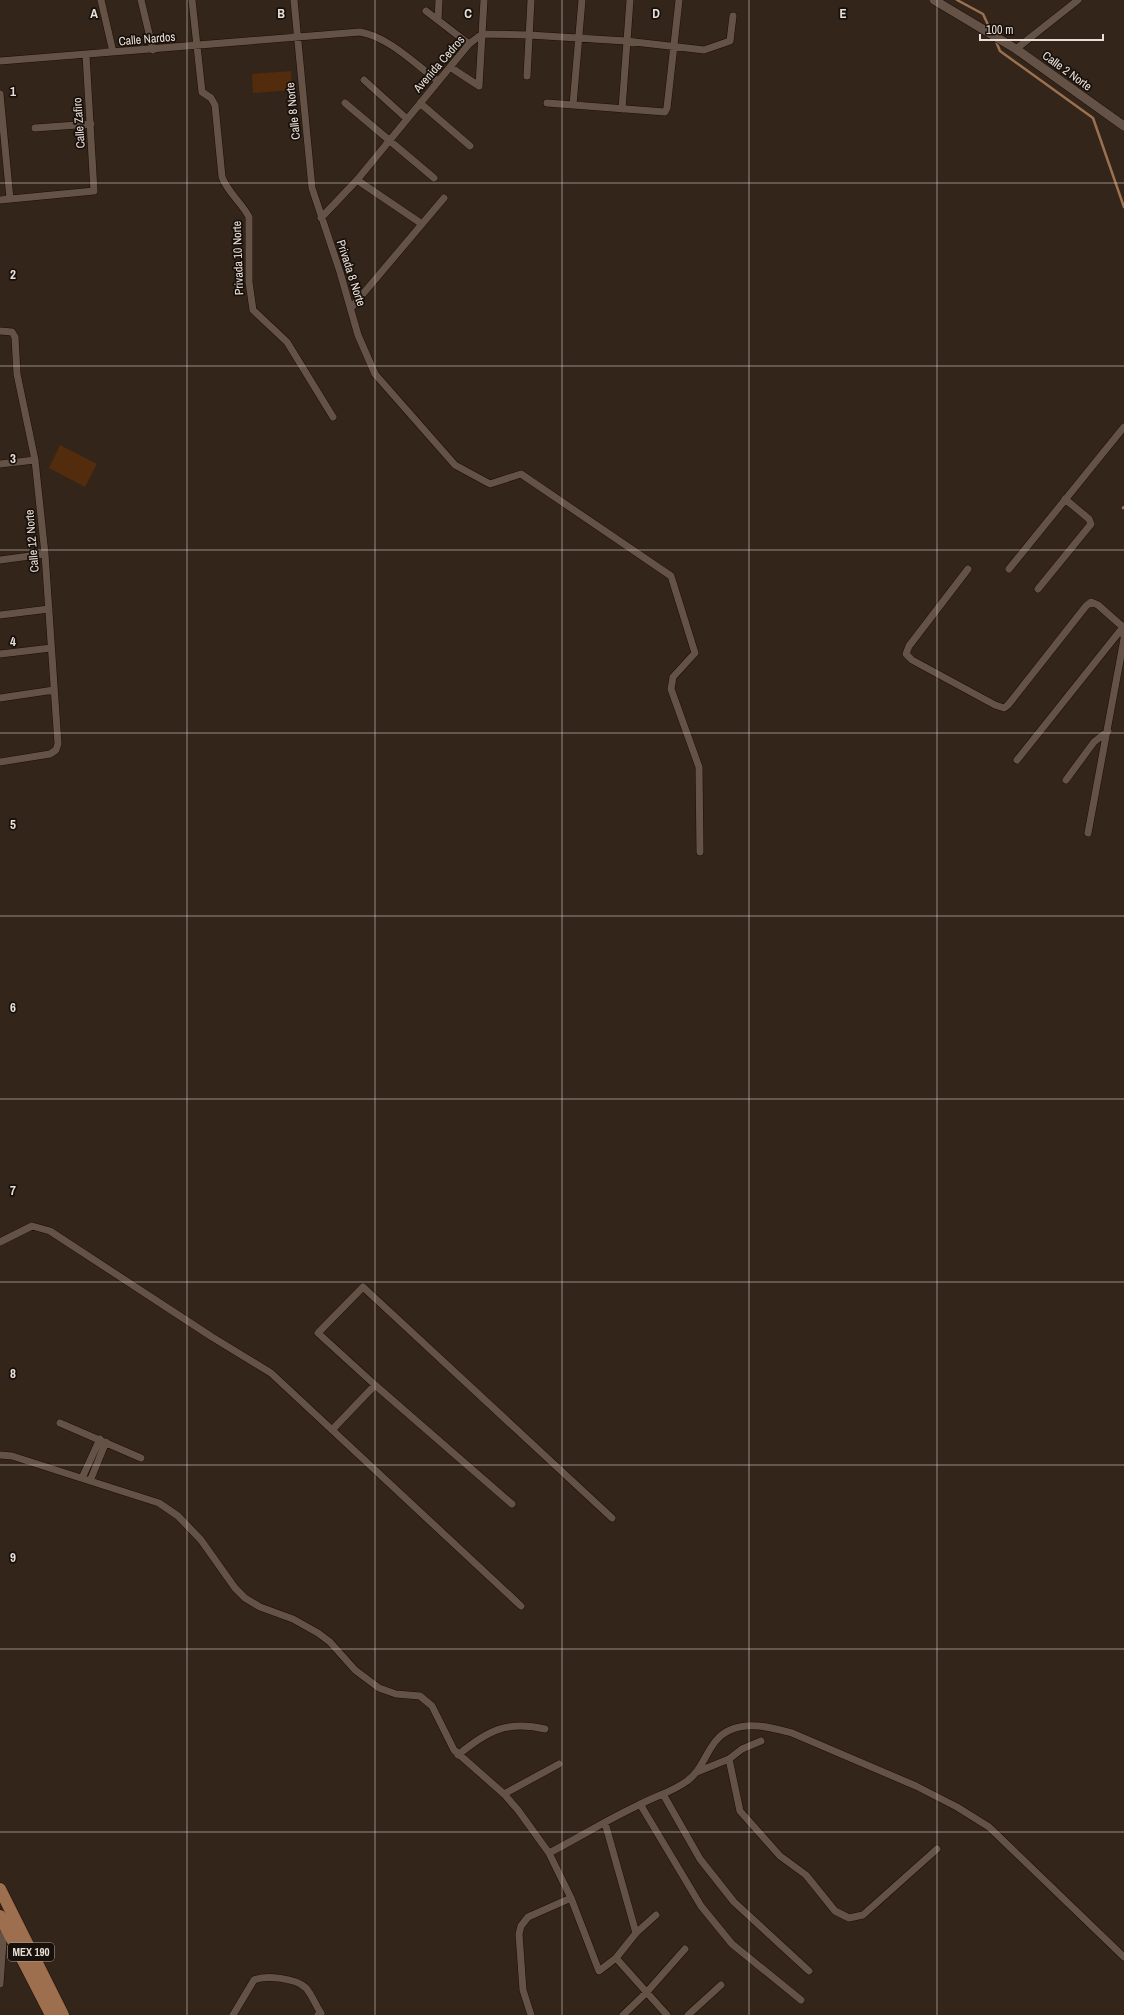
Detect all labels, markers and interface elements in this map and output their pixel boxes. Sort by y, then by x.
text: A [90,5,98,22]
text: B [277,5,285,22]
text: C [464,5,472,22]
text: D [652,5,660,22]
text: E [839,5,847,22]
scale bar [980,16,1103,42]
text: 100 m [986,22,1013,38]
street label: Calle Nardos [118,29,176,49]
street label: Avenida Cedros [409,32,468,97]
street label: Calle 2 Norte [1039,48,1095,94]
street label: Calle 8 Norte [282,82,304,140]
text: 1 [10,83,16,100]
street label: Calle Zafiro [69,97,89,149]
street label: Privada 10 Norte [229,221,247,295]
street label: Privada 8 Norte [333,238,369,308]
text: 2 [10,266,16,283]
text: 3 [10,450,16,467]
street label: Calle 12 Norte [21,509,43,573]
text: 4 [10,633,16,650]
text: 5 [10,816,16,833]
text: 6 [10,999,16,1016]
text: 7 [10,1182,16,1199]
text: 8 [10,1365,16,1382]
text: 9 [10,1549,16,1566]
road number: MEX 190 [8,1943,54,1961]

